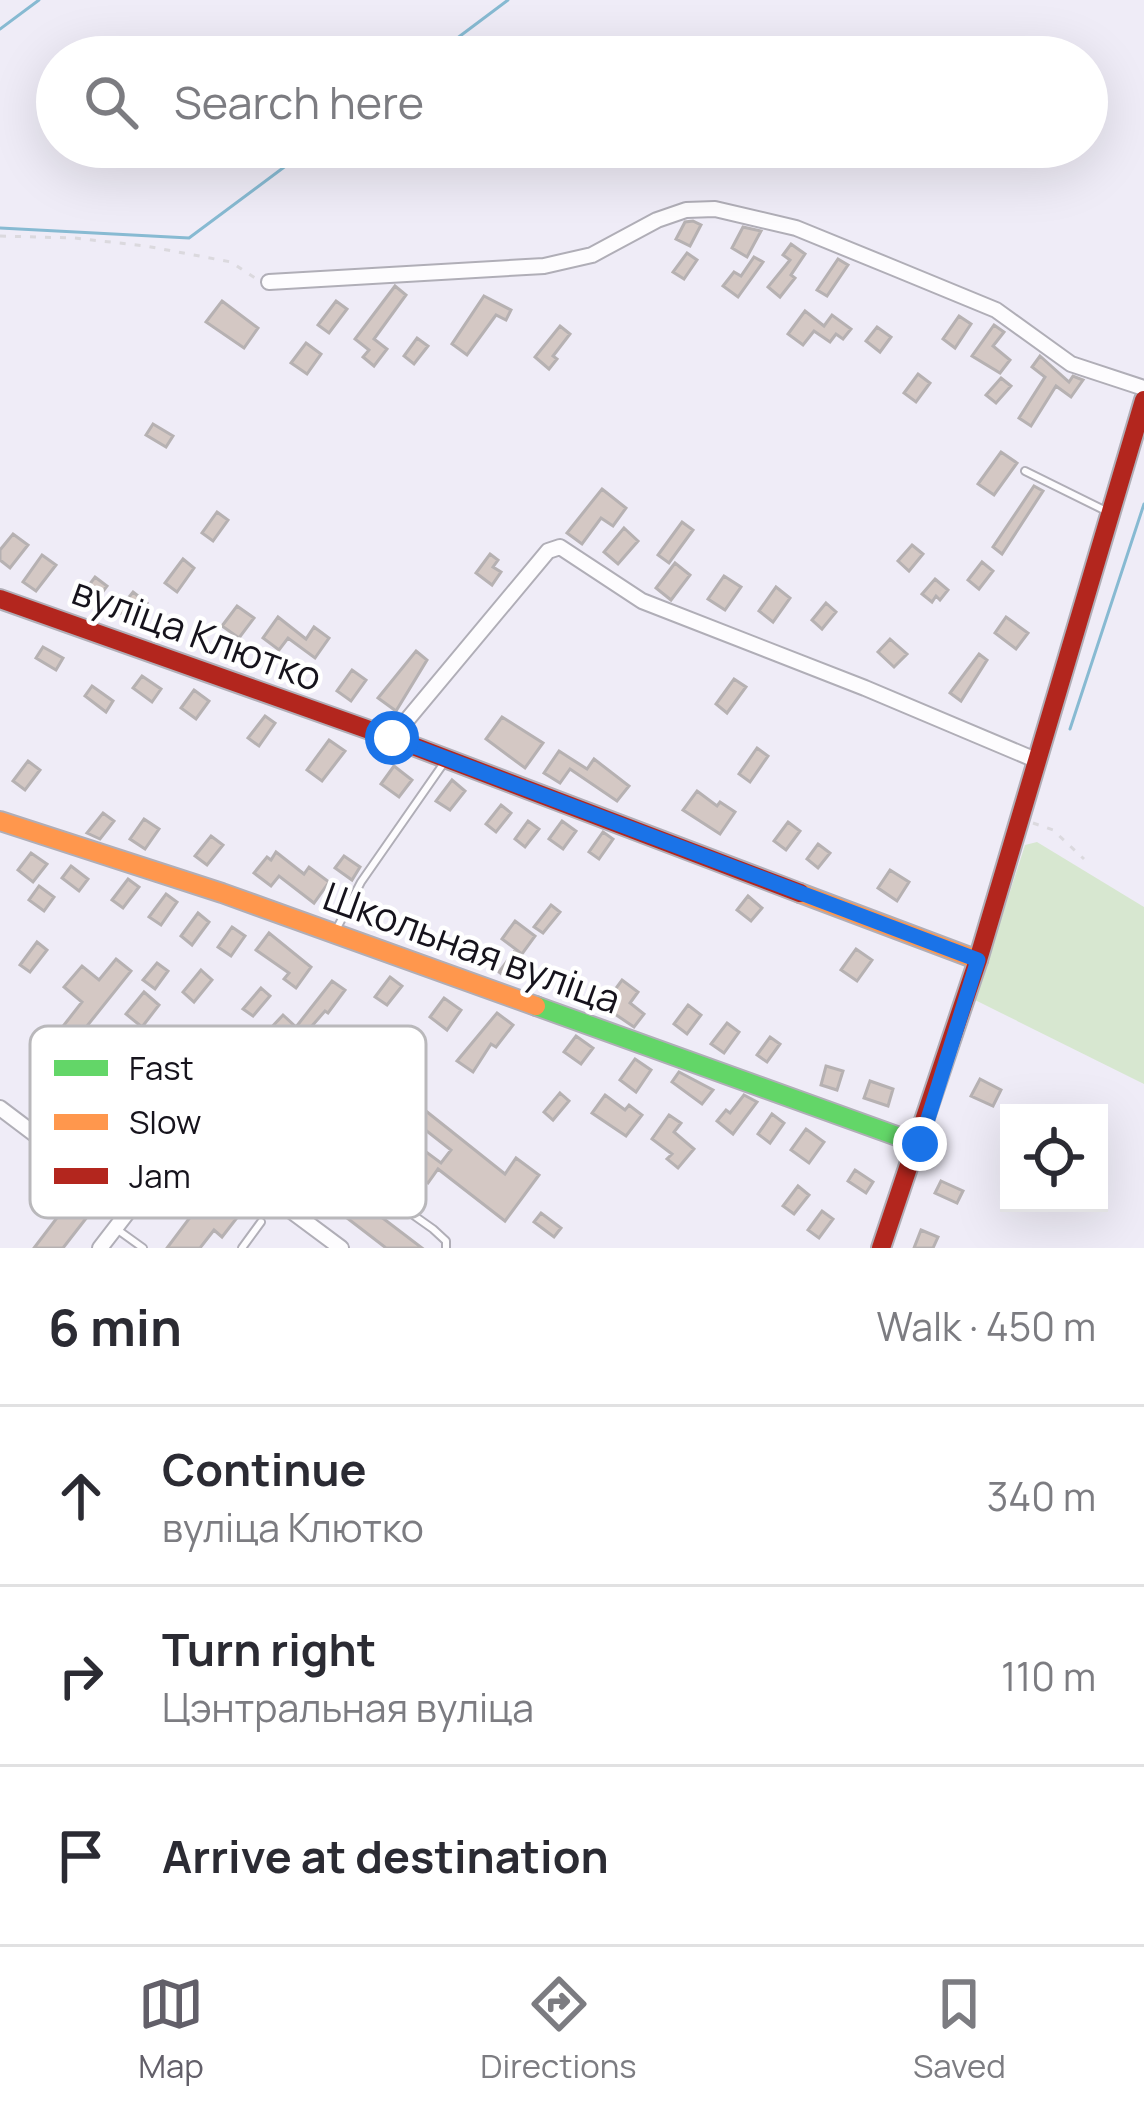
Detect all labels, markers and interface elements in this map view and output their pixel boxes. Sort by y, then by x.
search box [36,36,1108,168]
icon: search [78,69,144,135]
text: Search here [174,71,424,133]
street label: вуліца Клютко [65,563,330,703]
route start [365,711,419,765]
street label: Школьная вуліца [316,868,628,1026]
legend [30,1026,426,1218]
text: Fast [129,1045,194,1090]
text: Slow [129,1099,201,1144]
map controls [1000,1104,1108,1212]
button: locate [1000,1104,1108,1212]
route end [893,1117,947,1171]
text: Jam [129,1153,191,1198]
text: 6 min [48,1292,182,1361]
text: Walk · 450 m [877,1299,1096,1353]
text: Continue [162,1438,367,1500]
icon: ahead [48,1463,114,1529]
text: 340 m [987,1469,1096,1523]
text: вуліца Клютко [162,1500,424,1554]
text: Turn right [162,1618,376,1680]
icon: right [48,1643,114,1709]
text: 110 m [1001,1649,1096,1703]
text: Цэнтральная вуліца [162,1680,534,1734]
icon: arrive [48,1823,114,1889]
text: Arrive at destination [162,1825,609,1887]
tab: Map [138,1971,204,2088]
tab: Directions [480,1971,637,2088]
tab: Saved [913,1971,1006,2088]

